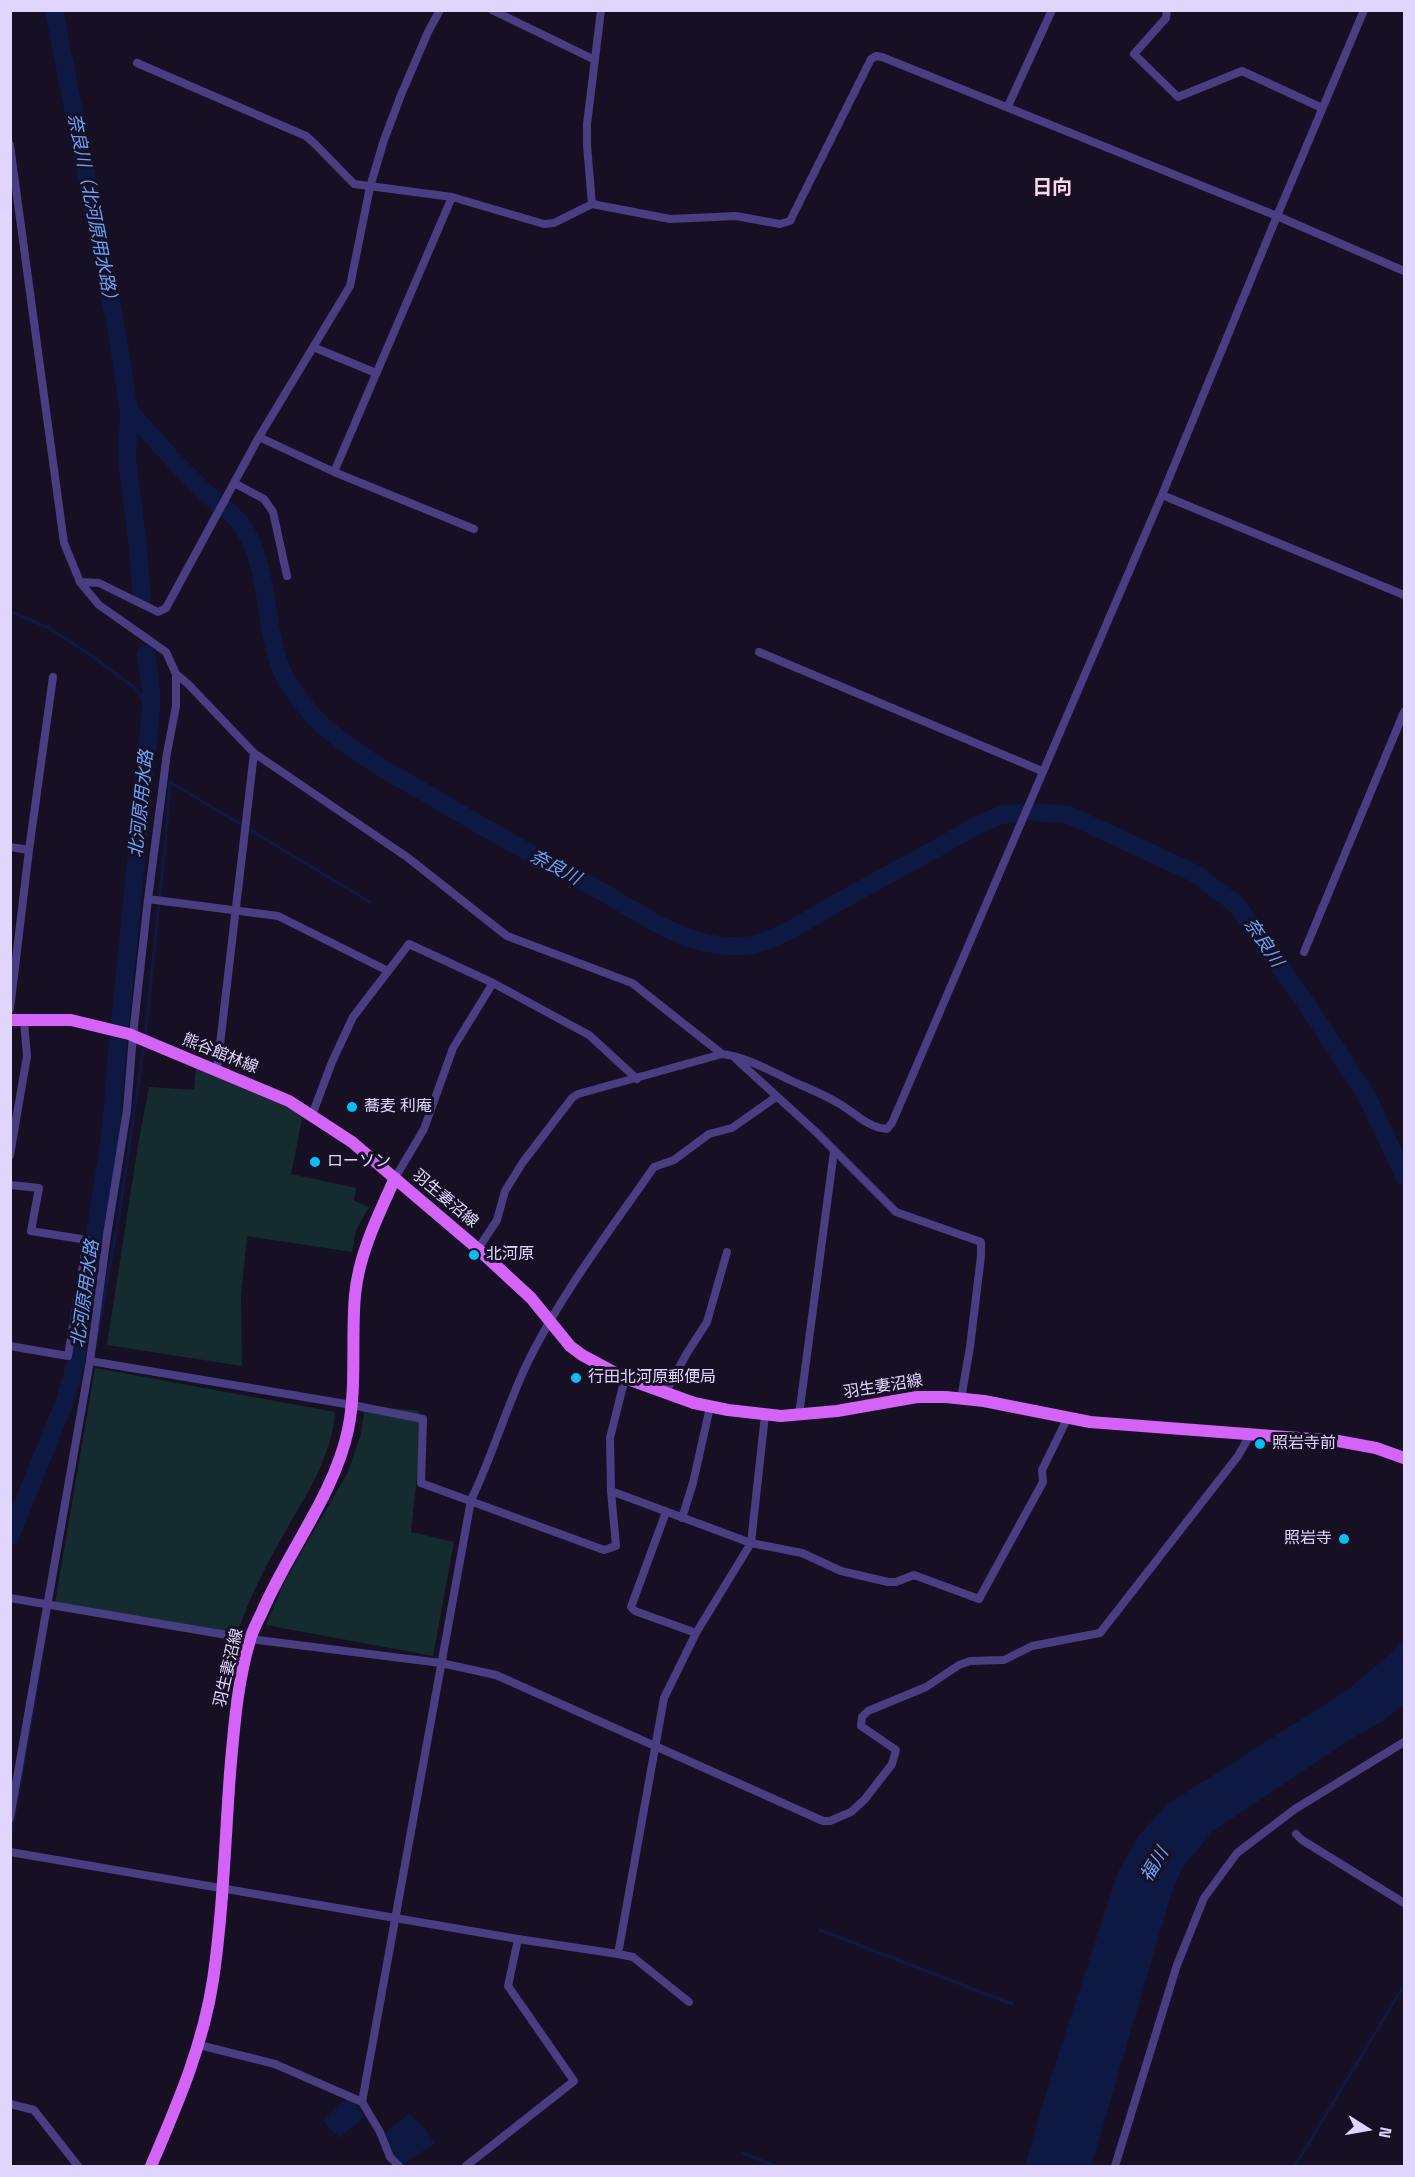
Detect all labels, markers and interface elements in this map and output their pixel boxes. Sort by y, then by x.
water label: 奈良川（北河原用水路） [63,112,121,310]
district label: 日向 [1032,177,1072,201]
water label: 北河原用水路 [126,749,158,859]
water label: 奈良川 [526,846,584,890]
water label: 奈良川 [1239,915,1287,971]
street label: 熊谷館林線 [179,1030,261,1078]
place label: 蕎麦 利庵 [364,1097,432,1117]
marker: 蕎麦 利庵 [345,1100,359,1114]
place label: ローソン [327,1152,391,1172]
marker: ローソン [308,1155,322,1169]
street label: 羽生妻沼線 [408,1166,482,1232]
water label: 北河原用水路 [68,1239,104,1349]
place label: 北河原 [486,1245,534,1265]
marker: 北河原 [467,1248,481,1262]
place label: 行田北河原郵便局 [588,1368,716,1388]
marker: 行田北河原郵便局 [569,1371,583,1385]
street label: 羽生妻沼線 [842,1371,924,1403]
place label: 照岩寺前 [1272,1434,1336,1454]
marker: 照岩寺前 [1253,1437,1267,1451]
place label: 照岩寺 [1284,1529,1332,1549]
marker: 照岩寺 [1337,1532,1351,1546]
street label: 羽生妻沼線 [211,1627,247,1709]
water label: 福川 [1136,1844,1174,1886]
north arrow [1337,2099,1397,2159]
text: N [1374,2125,1396,2140]

